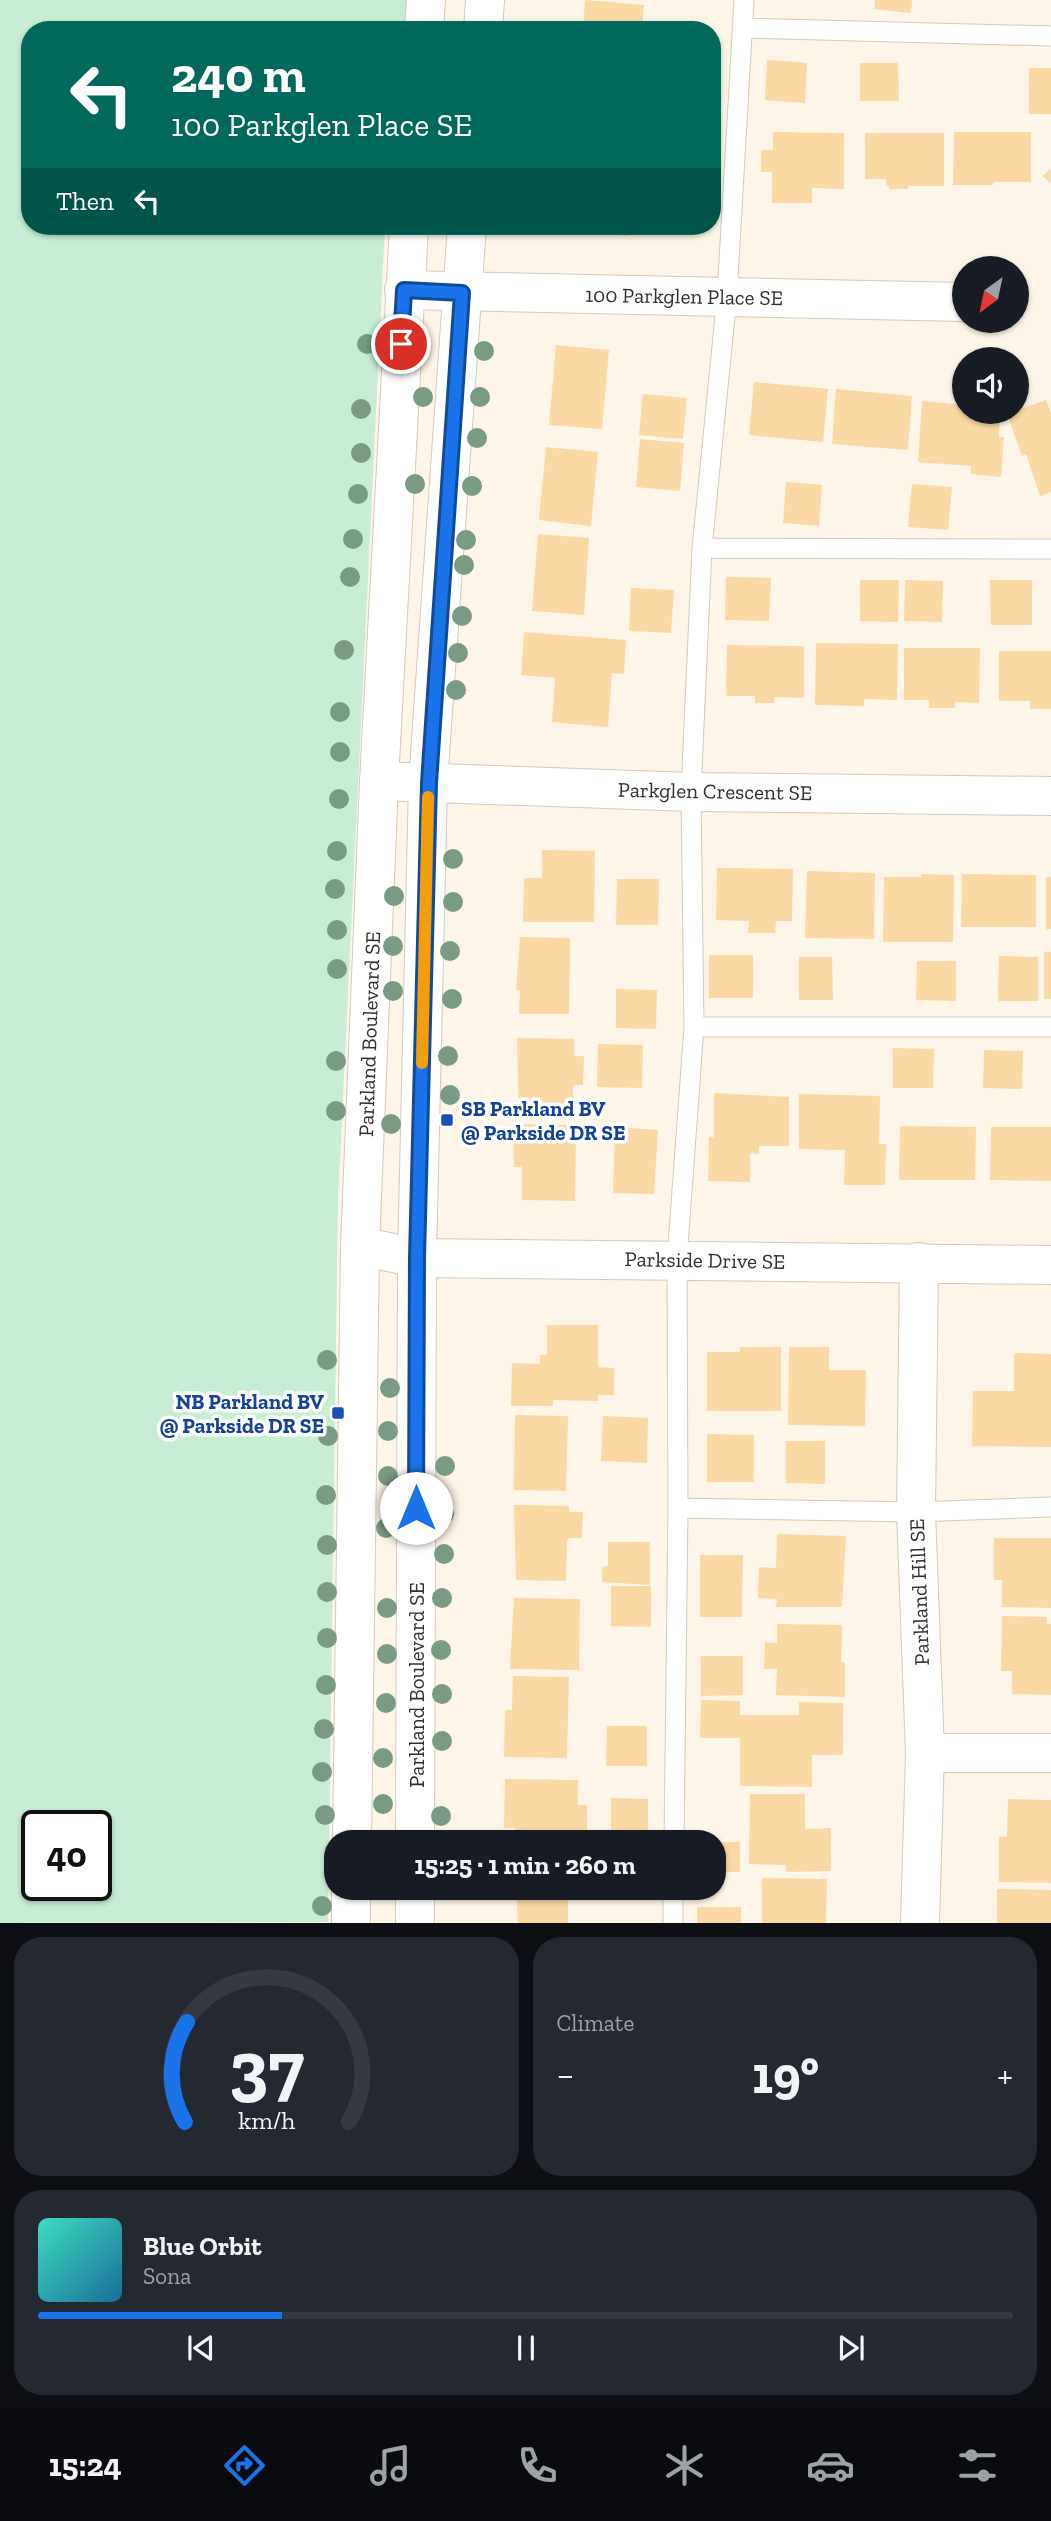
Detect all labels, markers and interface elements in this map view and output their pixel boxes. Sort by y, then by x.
text: 240 m [171,46,306,105]
icon: left [56,49,147,140]
text: 100 Parkglen Place SE [171,106,472,144]
icon: left [128,182,166,220]
text: Then [56,185,114,217]
north arrow [952,256,1029,332]
map controls [952,256,1029,424]
street label: 100 Parkglen Place SE [585,282,783,310]
pin [371,314,431,374]
icon: arrive [382,325,420,363]
button: sound [952,347,1029,424]
street label: Parkglen Crescent SE [618,777,812,805]
street label: Parkland Boulevard SE [353,931,385,1137]
place label: SB Parkland BV @ Parkside DR SE [461,1096,625,1145]
marker: SB Parkland BV @ Parkside DR SE [439,1112,455,1128]
street label: Parkside Drive SE [624,1246,786,1274]
place label: NB Parkland BV @ Parkside DR SE [160,1389,325,1438]
marker: NB Parkland BV @ Parkside DR SE [330,1405,346,1421]
position arrow [379,1471,453,1545]
street label: Parkland Hill SE [904,1518,934,1666]
street label: Parkland Boulevard SE [404,1582,429,1788]
speed limit sign: 40 [21,1810,112,1901]
text: 15:25 · 1 min · 260 m [414,1849,636,1881]
text: Climate [557,2009,634,2037]
text: 37 [229,2024,304,2112]
text: 19° [752,2044,819,2106]
text: − [557,2052,574,2098]
text: + [997,2052,1013,2098]
text: km/h [238,2105,295,2135]
text: Blue Orbit [143,2230,262,2262]
text: Sona [143,2262,191,2290]
icon: previous [182,2329,220,2367]
icon: pause [507,2329,545,2367]
icon: next [832,2329,870,2367]
icon: directions [220,2441,269,2490]
icon: music [366,2441,415,2490]
icon: phone [513,2441,562,2490]
icon: climate [660,2441,709,2490]
icon: car [806,2441,855,2490]
icon: filters [953,2441,1002,2490]
text: 15:24 [49,2446,122,2484]

